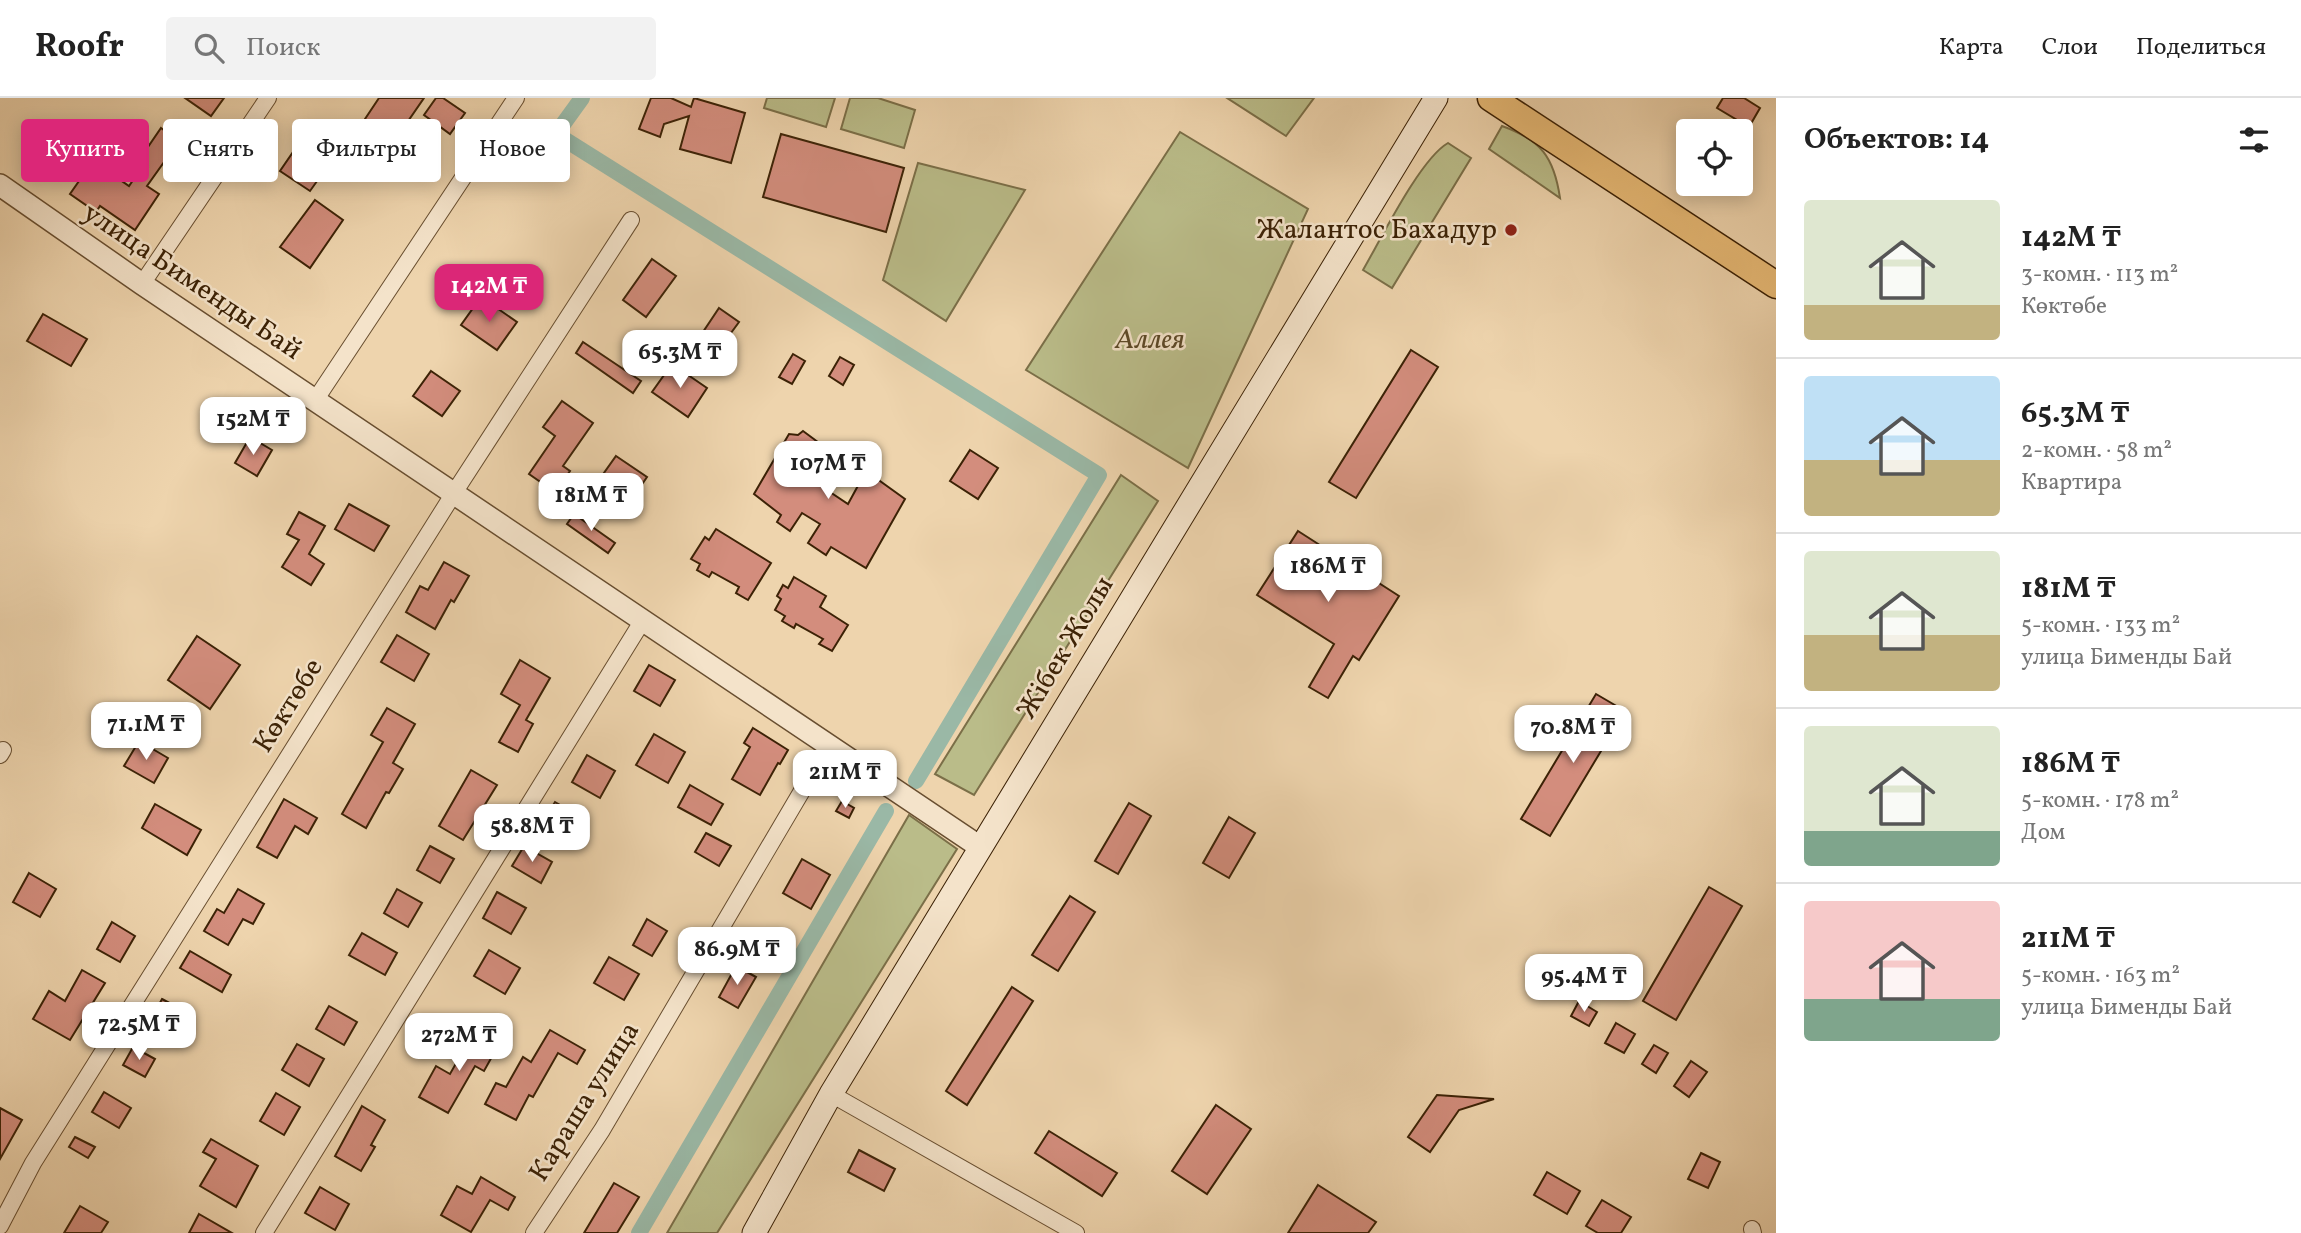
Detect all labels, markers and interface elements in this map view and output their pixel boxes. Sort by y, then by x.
search box [166,17,656,80]
text: Roofr [35,25,124,71]
icon: search [190,29,228,67]
text: Поиск [246,30,320,66]
text: Карта [1939,31,2004,65]
text: Слои [2042,31,2098,65]
text: Поделиться [2136,31,2266,65]
chip: Купить [21,119,149,182]
chip: Снять [163,119,278,182]
chip: Фильтры [292,119,441,182]
chip: Новое [455,119,570,182]
map controls [1676,119,1753,196]
button: locate [1676,119,1753,196]
text: Объектов: 14 [1804,119,1989,161]
icon: filters [2235,121,2273,159]
street label: улица Бименды Бай [75,194,309,370]
place label: Жалантос Бахадур [1256,211,1497,250]
text: 142M ₸ [2021,217,2121,259]
marker: Жалантос Бахадур [1503,222,1519,238]
icon: home [1860,228,1944,312]
text: 3-комн. · 113 m² [2021,259,2178,291]
pin: 142M ₸ [432,264,546,324]
text: 142M ₸ [450,271,528,303]
text: Көктөбе [2021,291,2107,323]
park label: Аллея [1114,321,1185,360]
pin: 65.3M ₸ [615,330,745,390]
text: 65.3M ₸ [638,337,722,369]
text: 65.3M ₸ [2021,393,2130,435]
pin: 152M ₸ [196,398,310,457]
text: 152M ₸ [216,404,290,436]
icon: home [1860,404,1944,488]
text: 2-комн. · 58 m² [2021,435,2172,467]
pin: 107M ₸ [771,442,885,501]
text: 107M ₸ [790,448,866,480]
text: Квартира [2021,467,2122,499]
pin: 181M ₸ [534,474,648,533]
text: 181M ₸ [555,480,627,512]
pin: 186M ₸ [1271,545,1385,604]
text: 186M ₸ [1290,551,1366,583]
text: 181M ₸ [2021,568,2116,610]
street label: Жібек Жолы [1008,569,1124,727]
icon: home [1860,579,1944,663]
text: 5-комн. · 133 m² [2021,610,2180,642]
text: улица Бименды Бай [2021,642,2232,674]
street label: Көктөбе [245,651,333,761]
pin: 71.1M ₸ [81,702,211,762]
pin: 70.8M ₸ [1508,706,1638,765]
text: 71.1M ₸ [107,709,185,741]
text: 70.8M ₸ [1530,712,1616,744]
text: 186M ₸ [2021,743,2121,785]
pin: 211M ₸ [788,750,902,810]
icon: home [1860,754,1944,838]
text: 211M ₸ [809,757,881,789]
text: 5-комн. · 178 m² [2021,785,2179,817]
pin: 58.8M ₸ [467,804,597,864]
text: 58.8M ₸ [490,811,574,843]
text: Дом [2021,817,2065,849]
text: 211M ₸ [2021,918,2115,960]
pin: 86.9M ₸ [672,928,802,987]
icon: home [1860,929,1944,1013]
text: 86.9M ₸ [694,934,780,966]
pin: 95.4M ₸ [1519,954,1649,1014]
text: 5-комн. · 163 m² [2021,960,2180,992]
text: 95.4M ₸ [1541,961,1627,993]
text: улица Бименды Бай [2021,992,2232,1024]
pin: 72.5M ₸ [74,1002,204,1062]
text: 72.5M ₸ [98,1009,180,1041]
pin: 272M ₸ [402,1014,516,1073]
street label: Караша улица [520,1014,650,1190]
text: 272M ₸ [421,1020,497,1052]

